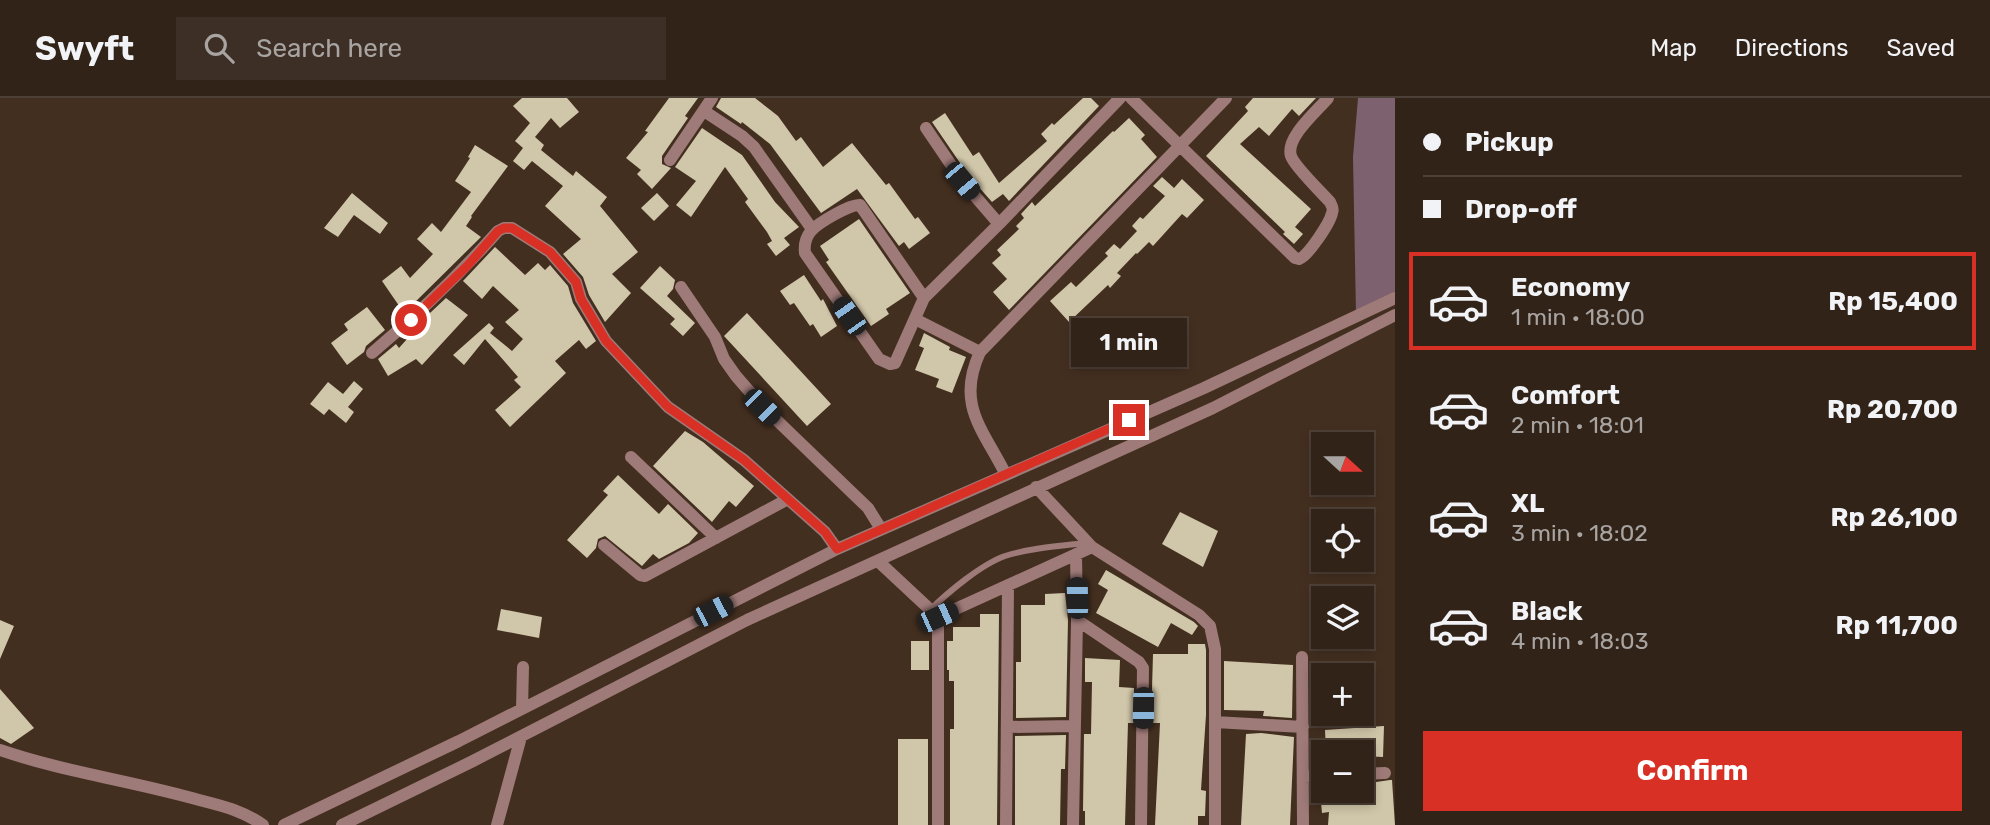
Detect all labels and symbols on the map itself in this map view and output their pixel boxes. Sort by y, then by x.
car [941,158,984,204]
car [829,293,870,339]
route start [395,304,427,336]
callout: 1 min [1071,318,1187,368]
car [740,385,785,429]
route end [1113,404,1145,436]
north arrow [1311,432,1374,495]
car [1067,577,1088,619]
car [690,592,737,630]
car [915,599,962,635]
car [1133,687,1154,729]

